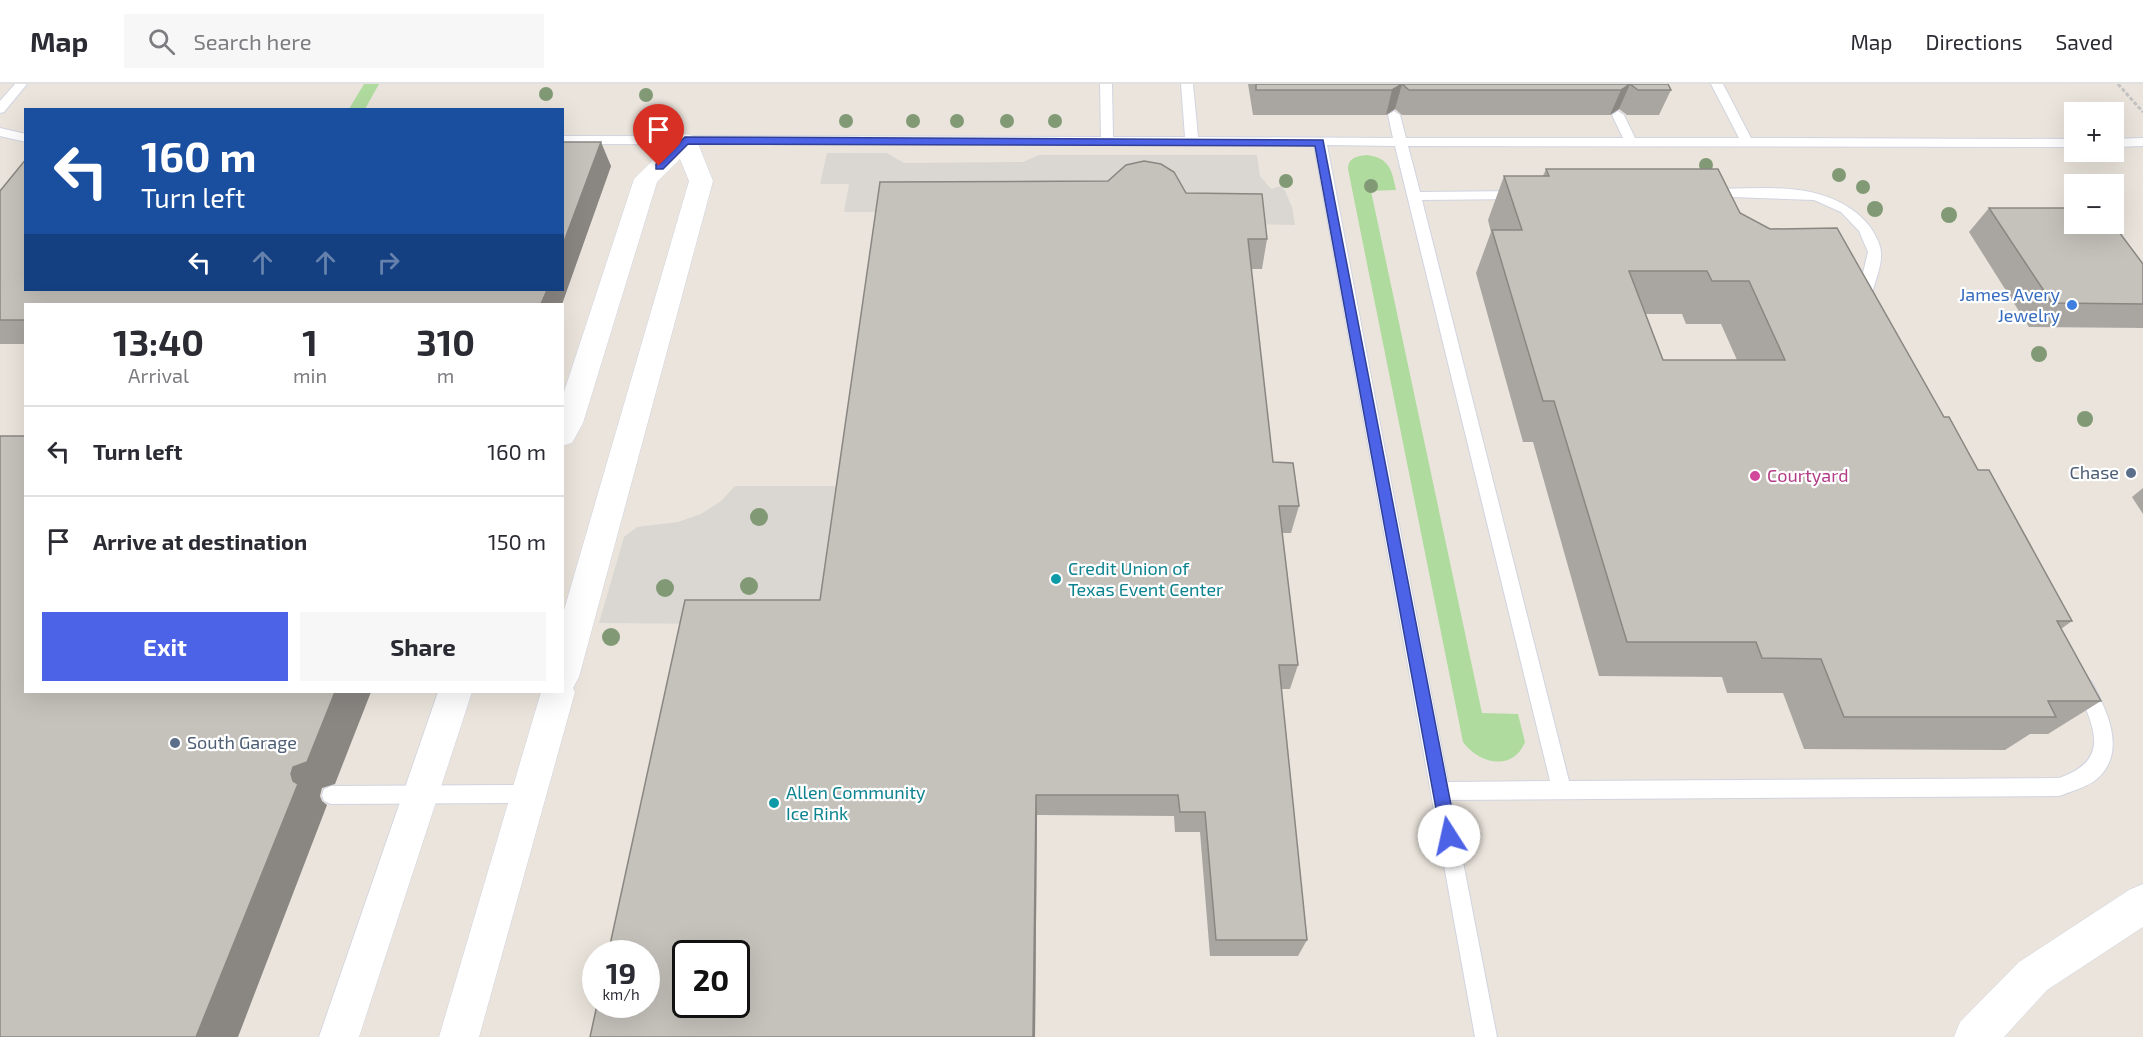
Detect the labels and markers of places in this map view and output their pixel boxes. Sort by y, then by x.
pin [633,104,684,166]
place label: James Avery Jewelry [1959,283,2060,326]
marker: James Avery Jewelry [2065,298,2079,312]
place label: Chase [2070,461,2119,483]
place label: Courtyard [1767,464,1849,486]
marker: Chase [2124,466,2138,480]
marker: Courtyard [1748,469,1762,483]
place label: Credit Union of Texas Event Center [1068,557,1223,600]
marker: Credit Union of Texas Event Center [1049,572,1063,586]
place label: South Garage [187,731,297,753]
marker: South Garage [168,736,182,750]
place label: Allen Community Ice Rink [786,781,926,824]
marker: Allen Community Ice Rink [767,796,781,810]

